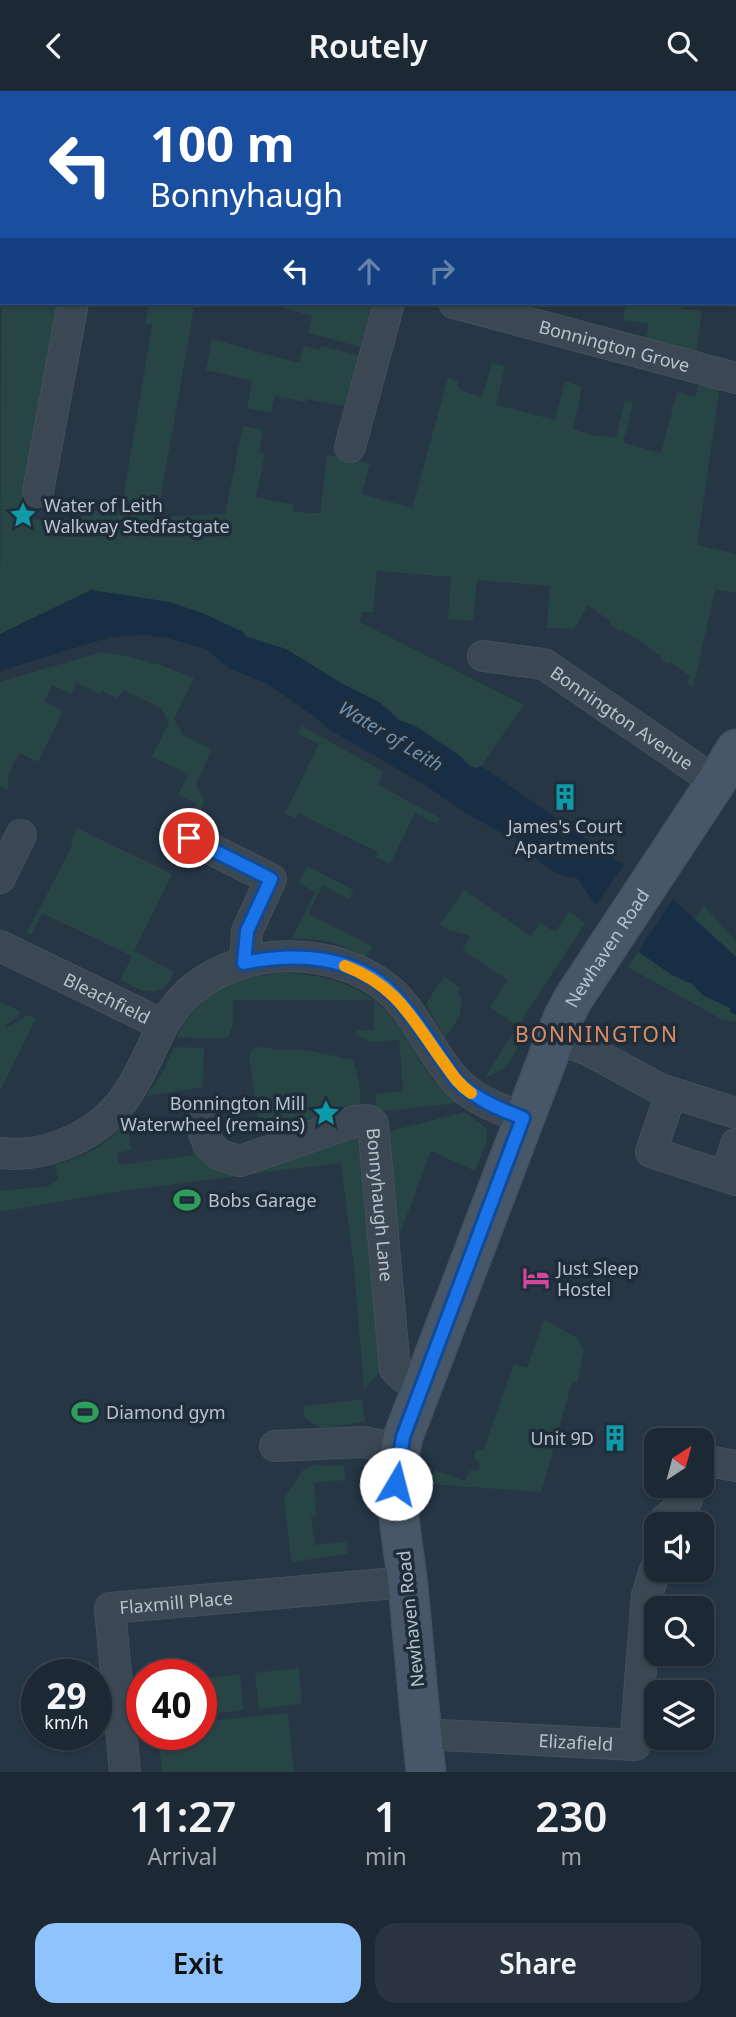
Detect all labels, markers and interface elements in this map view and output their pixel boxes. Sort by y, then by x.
text: Routely [308,24,428,67]
icon: back [35,27,73,65]
icon: search [663,27,701,65]
text: 100 m [150,110,295,176]
icon: left [35,119,126,210]
text: Bonnyhaugh [150,173,343,216]
icon: left [277,252,315,290]
icon: ahead [350,252,388,290]
icon: right [423,252,461,290]
street label: Bonnington Grove [536,314,692,377]
place label: Water of Leith Walkway Stedfastgate [44,493,230,538]
place icon: Water of Leith Walkway Stedfastgate [8,500,38,530]
street label: Bonnington Avenue [546,660,698,775]
water label: Water of Leith [334,695,448,777]
building icon: James's Court Apartments [550,782,580,812]
pin [159,808,219,868]
place label: James's Court Apartments [506,814,623,859]
icon: arrive [170,819,208,857]
street label: Newhaven Road [559,884,654,1011]
street label: Bleachfield [60,967,154,1029]
district label: BONNINGTON [515,1020,679,1048]
place label: Bonnington Mill Waterwheel (remains) [120,1091,305,1136]
place icon: Bonnington Mill Waterwheel (remains) [311,1098,341,1128]
street label: Bonnyhaugh Lane [361,1127,399,1282]
sports icon: Bobs Garage [172,1185,202,1215]
place label: Bobs Garage [208,1188,317,1212]
place label: Just Sleep Hostel [555,1256,639,1301]
hotel icon: Just Sleep Hostel [521,1263,551,1293]
sports icon: Diamond gym [70,1397,100,1427]
place label: Diamond gym [106,1400,226,1424]
building icon: Unit 9D [600,1423,630,1453]
place label: Unit 9D [530,1426,594,1450]
north arrow [644,1428,714,1498]
map controls [644,1428,714,1750]
position arrow [359,1447,433,1521]
button: sound [644,1512,714,1582]
street label: Newhaven Road [391,1550,429,1688]
street label: Flaxmill Place [118,1585,234,1619]
button: search [644,1596,714,1666]
speed limit sign: 40 [126,1659,217,1750]
text: 29 [46,1672,87,1719]
button: layers [644,1680,714,1750]
text: km/h [44,1710,89,1734]
street label: Elizafield [538,1728,614,1756]
text: 11:27 [129,1787,236,1844]
text: 1 [374,1787,398,1844]
text: 230 [535,1787,607,1844]
text: Arrival [147,1840,218,1872]
text: min [365,1840,407,1872]
text: m [561,1840,582,1872]
button: Exit [35,1923,361,2003]
button: Share [375,1923,701,2003]

